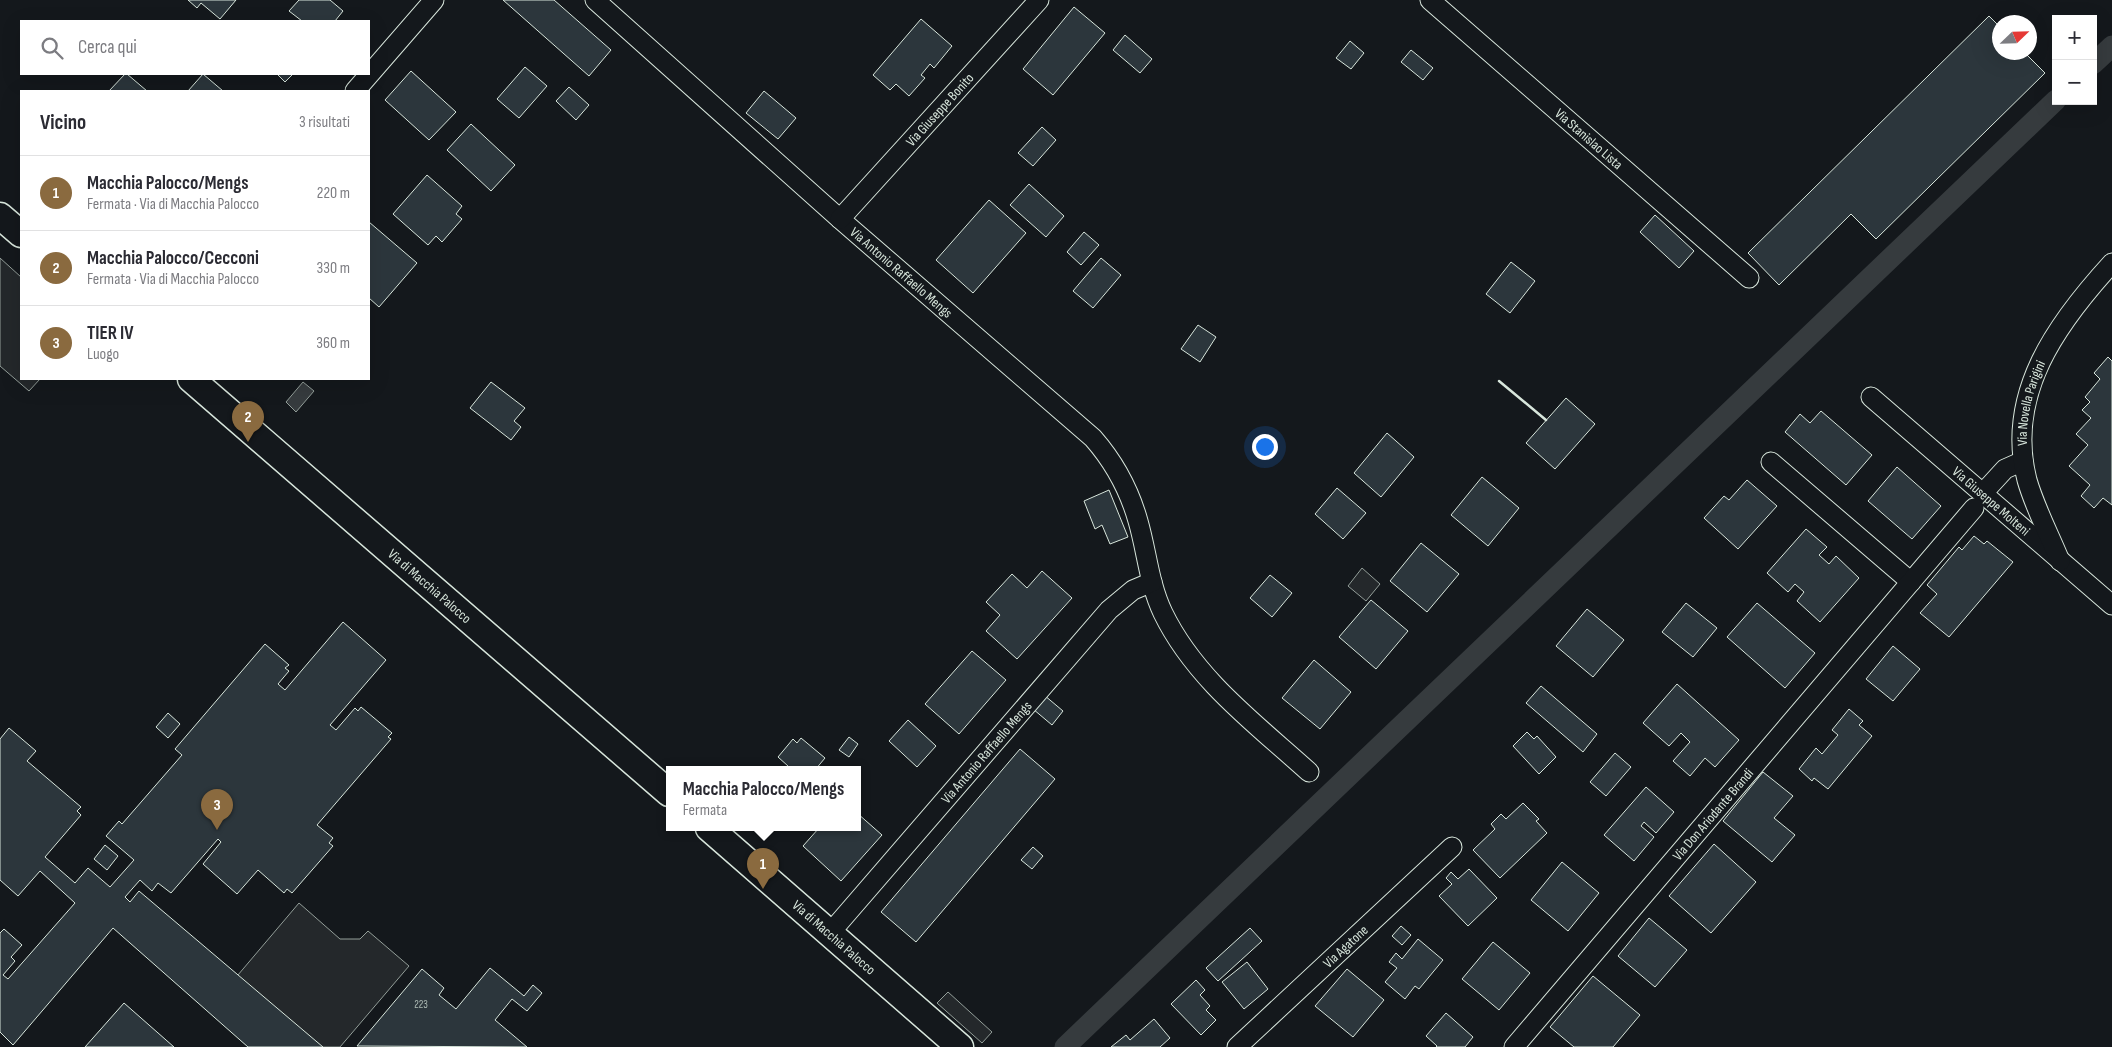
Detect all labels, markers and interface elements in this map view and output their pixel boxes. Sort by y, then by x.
north arrow [1992,15,2037,60]
map controls [2052,15,2097,105]
button: + [2052,15,2097,60]
search box [20,20,370,75]
icon: search [38,34,66,62]
text: Cerca qui [78,36,137,59]
button: − [2052,60,2097,105]
street label: Via Giuseppe Bonito [902,70,978,150]
street label: Via Stanislao Lista [1551,105,1626,173]
text: Vicino [40,110,86,135]
text: 3 risultati [299,113,350,132]
text: Macchia Palocco/Mengs [87,172,248,195]
text: 1 [53,184,59,203]
text: 220 m [317,184,350,203]
text: Fermata · Via di Macchia Palocco [87,195,259,214]
street label: Via Antonio Raffaello Mengs [846,224,956,322]
text: Macchia Palocco/Cecconi [87,247,259,270]
text: 2 [52,259,60,278]
text: 330 m [317,259,350,278]
text: Fermata · Via di Macchia Palocco [87,270,259,289]
text: TIER IV [87,322,134,345]
text: 3 [52,334,60,353]
text: 360 m [316,334,350,353]
text: Luogo [87,345,119,364]
street label: Via Novella Parigini [2014,358,2049,446]
pin: 2 [232,401,264,442]
your location [1252,434,1278,460]
street label: Via Giuseppe Molteni [1949,463,2033,540]
street label: Via di Macchia Palocco [384,546,475,627]
street label: Via Antonio Raffaello Mengs [938,698,1036,807]
street label: Via Don Ariodante Brandi [1669,765,1757,864]
popup [666,766,861,831]
text: Macchia Palocco/Mengs [683,778,844,801]
pin: 3 [201,789,233,830]
text: Fermata [683,801,727,820]
pin: 1 [747,848,779,889]
street label: Via di Macchia Palocco [789,897,879,978]
street label: Via Agatone [1320,922,1372,972]
house number: 223 [414,998,428,1011]

